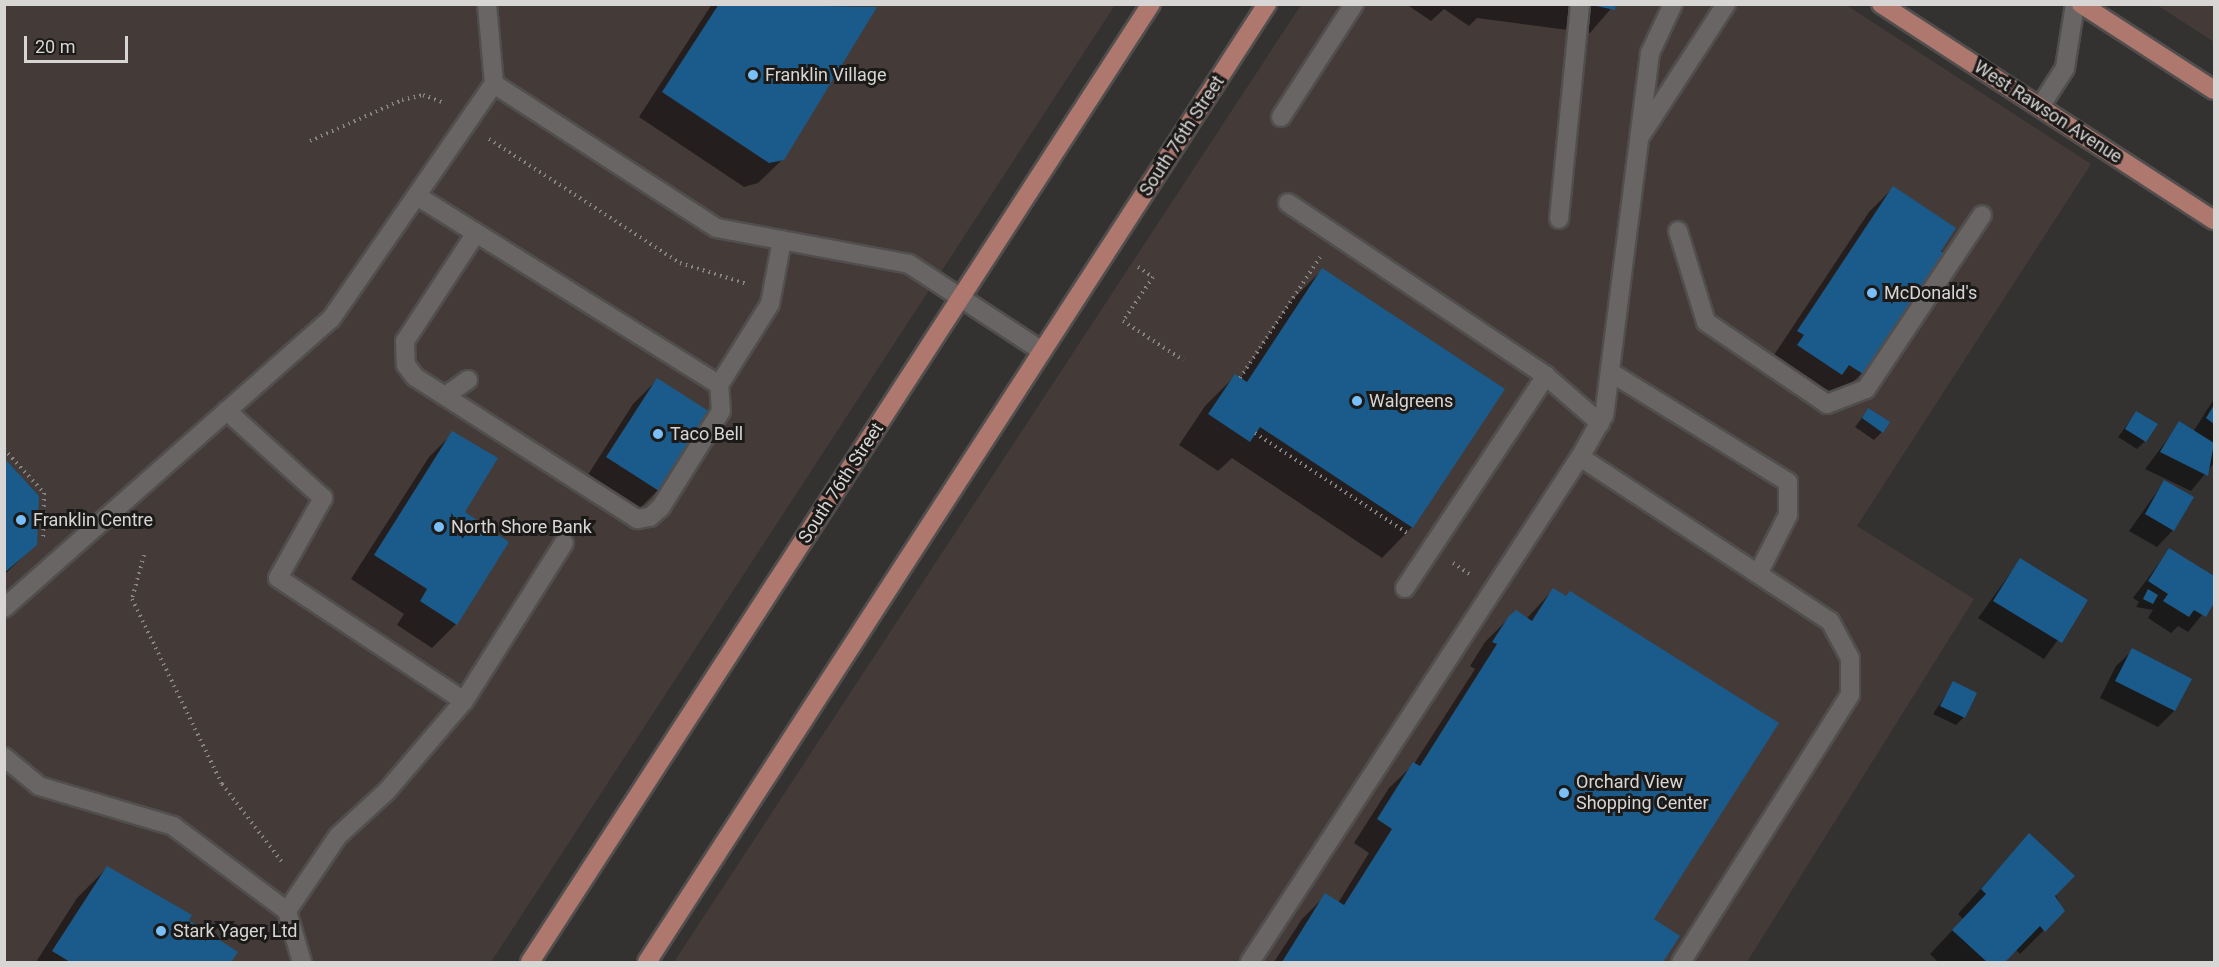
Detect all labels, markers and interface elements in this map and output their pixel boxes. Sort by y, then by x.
scale bar [27,24,130,62]
text: 20 m [35,36,75,57]
street label: West Rawson Avenue [1970,56,2126,168]
place label: Franklin Village [765,64,887,86]
marker: Franklin Village [746,68,760,82]
street label: South 76th Street [1135,72,1229,200]
place label: McDonald's [1884,282,1977,304]
marker: McDonald's [1865,286,1879,300]
place label: Walgreens [1369,390,1453,412]
marker: Walgreens [1350,394,1364,408]
street label: South 76th Street [794,419,888,547]
place label: Taco Bell [670,423,743,445]
marker: Taco Bell [651,427,665,441]
place label: Franklin Centre [33,509,153,531]
marker: Franklin Centre [14,513,28,527]
place label: North Shore Bank [451,516,592,538]
marker: North Shore Bank [432,520,446,534]
place label: Orchard View Shopping Center [1576,772,1709,814]
marker: Orchard View Shopping Center [1557,786,1571,800]
place label: Stark Yager, Ltd [173,920,297,942]
marker: Stark Yager, Ltd [154,924,168,938]

